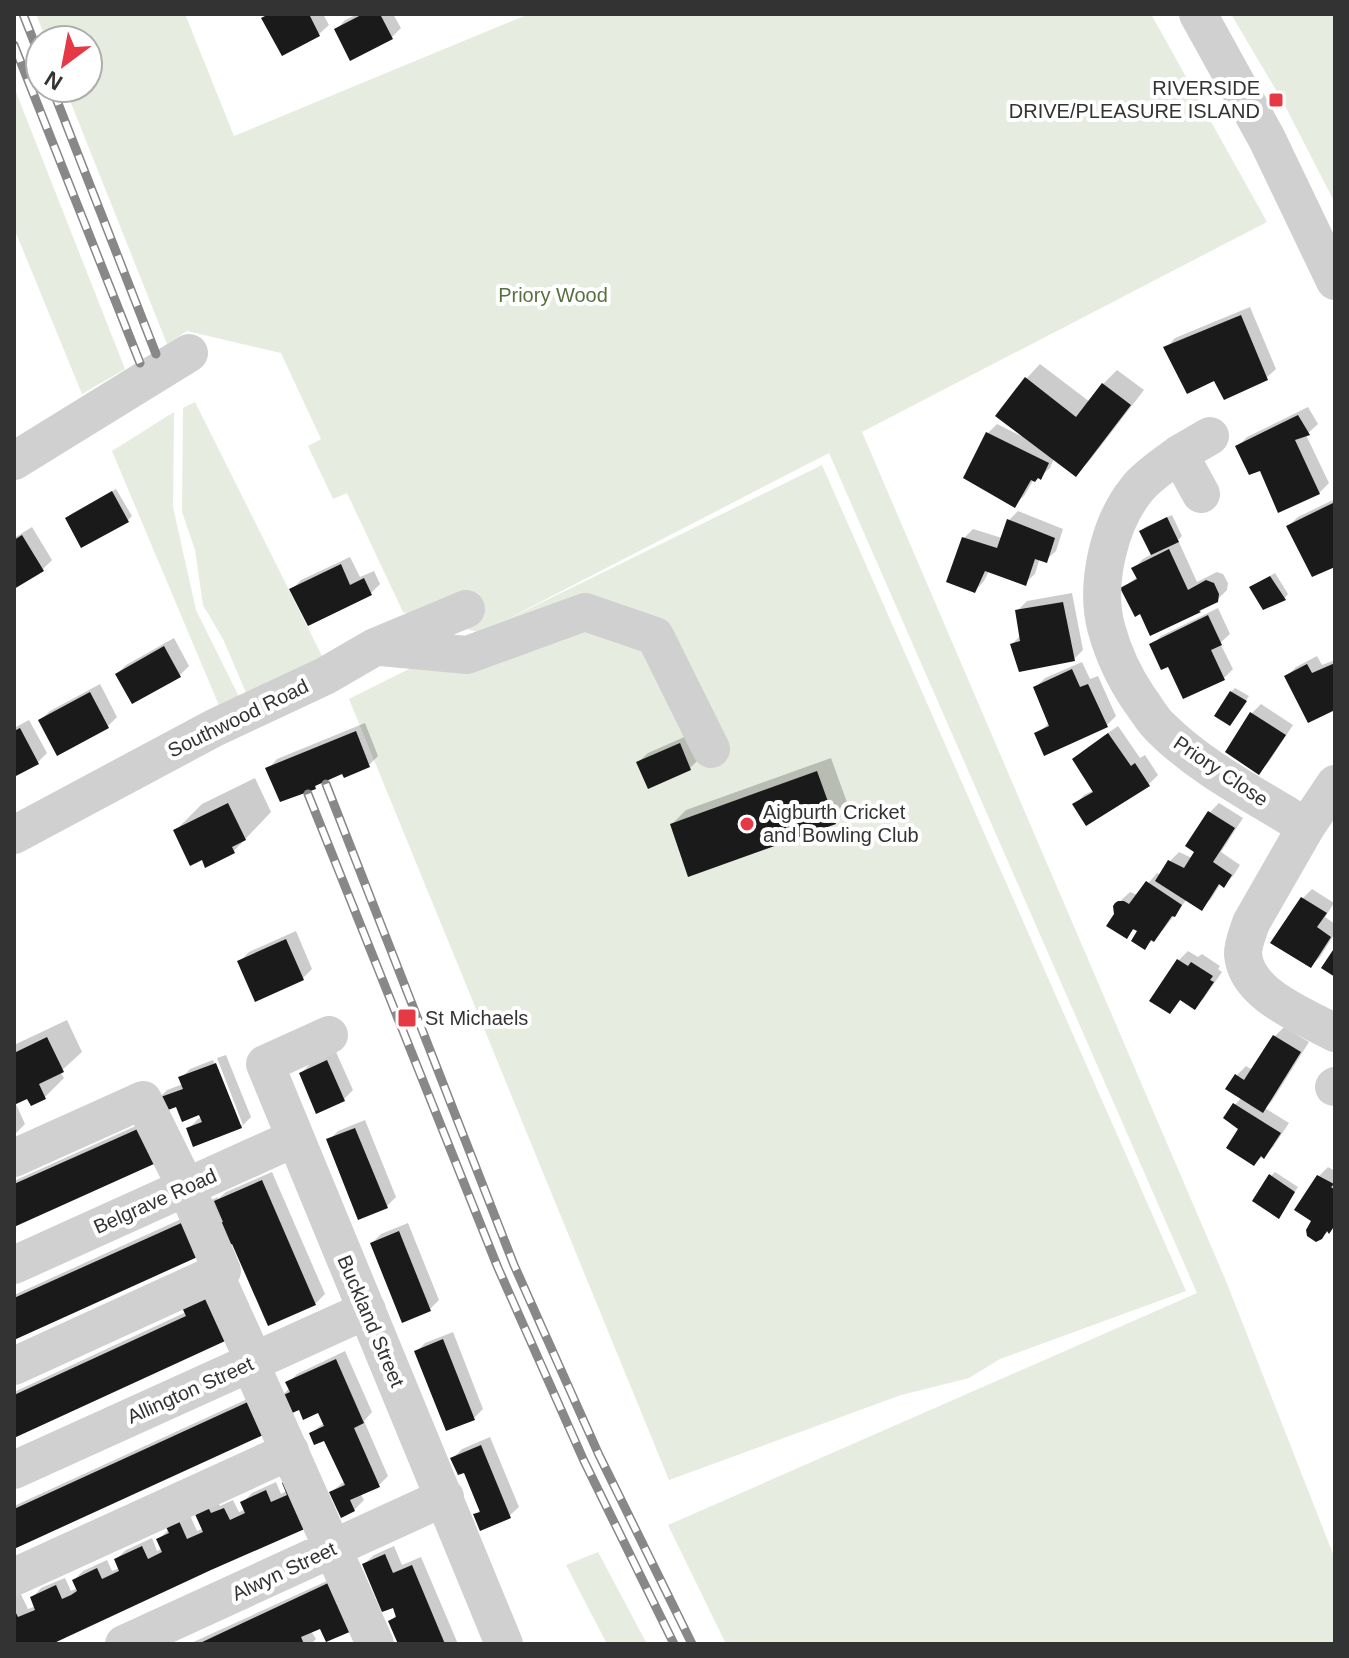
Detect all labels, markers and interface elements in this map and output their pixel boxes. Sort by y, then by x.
north arrow [24,24,104,104]
text: N [40,66,67,95]
place label: RIVERSIDE DRIVE/PLEASURE ISLAND [1009,77,1260,122]
marker: RIVERSIDE DRIVE/PLEASURE ISLAND [1267,91,1285,109]
park label: Priory Wood [498,284,608,306]
street label: Southwood Road [164,674,312,762]
street label: Priory Close [1170,731,1272,811]
place label: Aigburth Cricket and Bowling Club [763,801,919,846]
marker: Aigburth Cricket and Bowling Club [738,815,756,833]
marker: St Michaels [396,1007,418,1029]
place label: St Michaels [425,1007,528,1029]
street label: Belgrave Road [90,1164,220,1238]
street label: Buckland Street [333,1252,409,1391]
street label: Allington Street [124,1352,257,1428]
street label: Alwyn Street [228,1537,340,1605]

